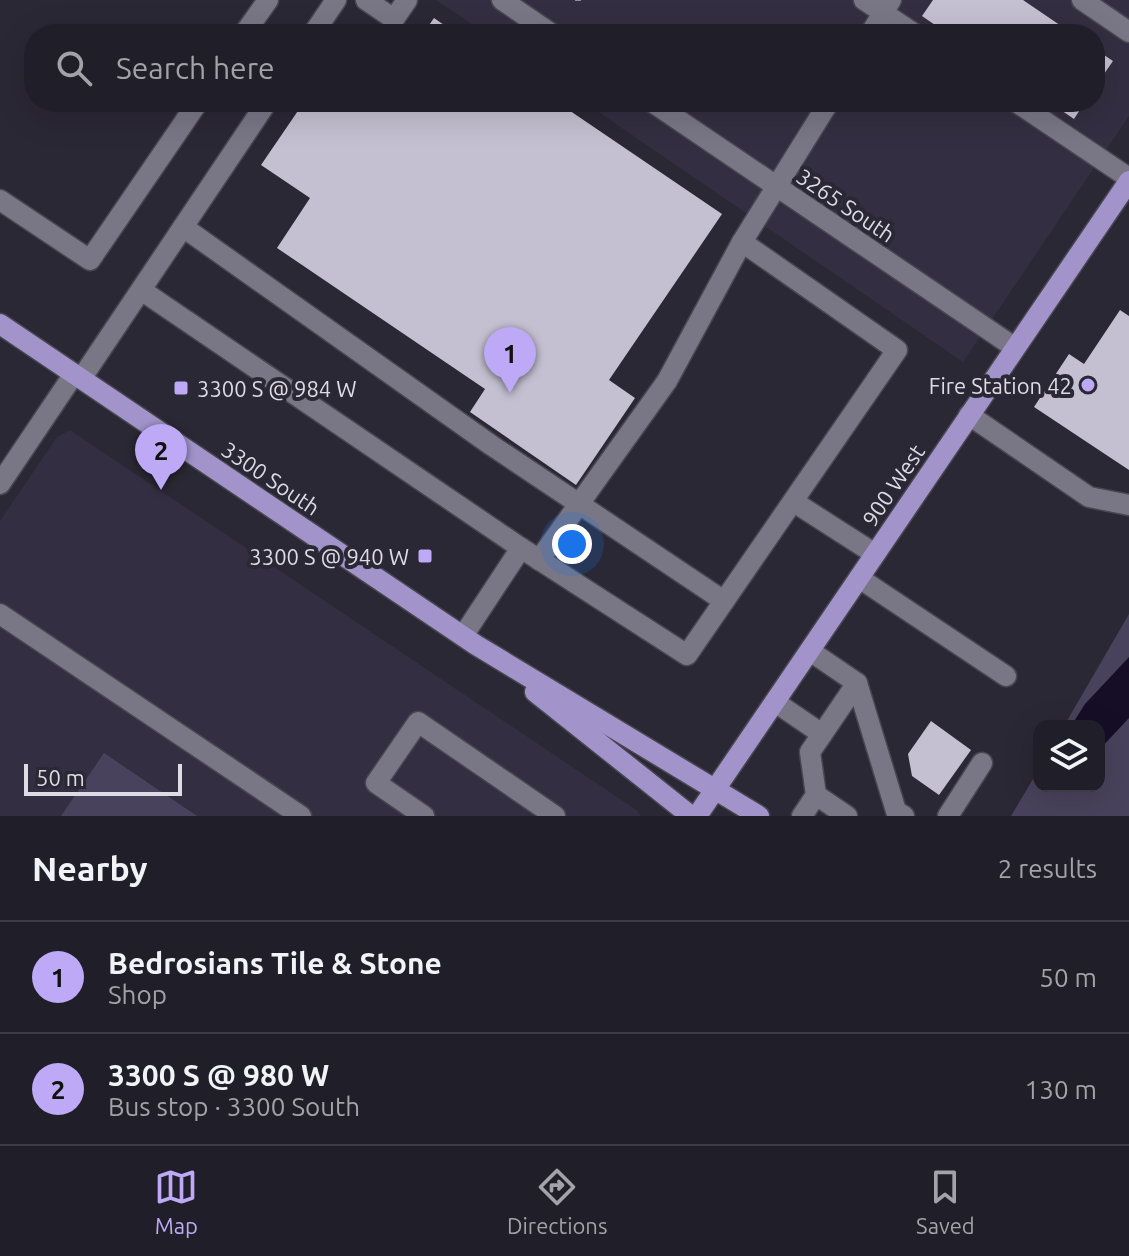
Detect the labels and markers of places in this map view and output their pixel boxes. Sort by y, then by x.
pin: 1 [484,327,536,393]
place label: Fire Station 42 [929,373,1072,398]
place label: 3300 S @ 984 W [197,376,357,401]
marker: Fire Station 42 [1079,376,1097,394]
marker: 3300 S @ 984 W [172,379,190,397]
pin: 2 [135,424,187,490]
place label: 3300 S @ 940 W [249,544,409,569]
marker: 3300 S @ 940 W [416,547,434,565]

